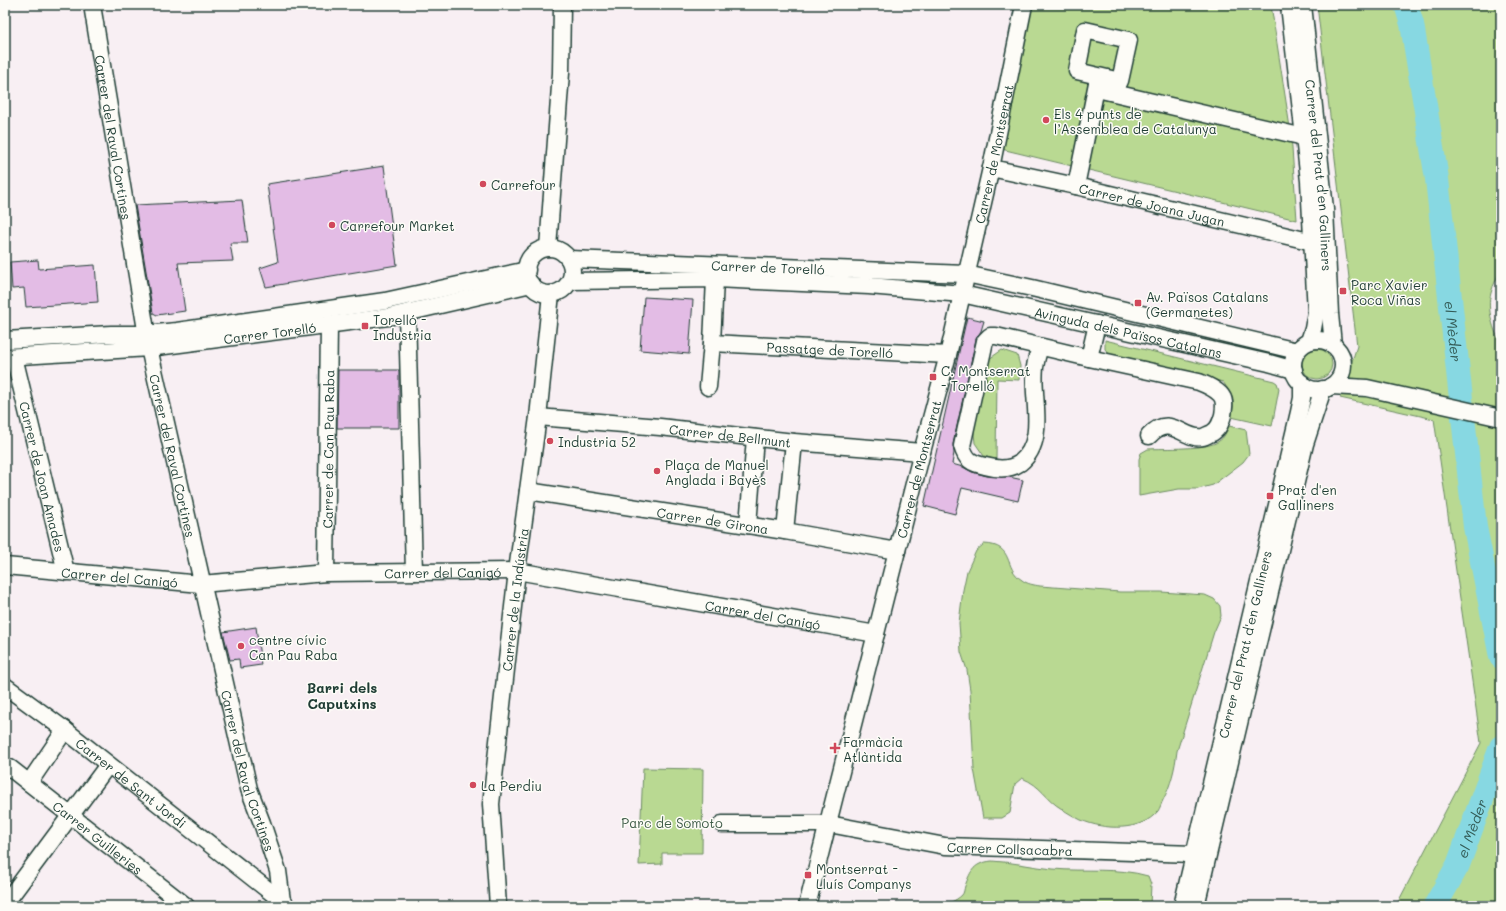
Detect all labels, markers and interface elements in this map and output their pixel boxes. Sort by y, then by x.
street label: Carrer del Raval Cortines [92,54,136,221]
street label: Carrer del Prat d'en Galliners [1303,78,1336,271]
street label: Carrer de Montserrat [970,82,1016,225]
place label: Els 4 punts de l’Assemblea de Catalunya [1054,105,1217,137]
marker: Els 4 punts de l’Assemblea de Catalunya [1041,115,1051,125]
place label: Carrefour [491,176,556,193]
marker: Carrefour [478,179,488,189]
street label: Carrer de Joana Jugan [1077,179,1227,229]
place label: Carrefour Market [340,217,455,234]
marker: Carrefour Market [327,220,337,230]
street label: Carrer de Torelló [711,256,825,277]
place label: Parc Xavier Roca Viñas [1351,276,1428,308]
marker: Parc Xavier Roca Viñas [1338,286,1348,296]
place label: Av. Països Catalans (Germanetes) [1146,288,1269,320]
marker: Av. Països Catalans (Germanetes) [1133,298,1143,308]
water label: el Mèder [1441,300,1466,363]
street label: Avinguda dels Països Catalans [1033,302,1224,361]
place label: Torelló - Industria [373,311,432,343]
street label: Carrer Torelló [222,318,317,347]
marker: Torelló - Industria [360,321,370,331]
street label: Passatge de Torelló [766,337,894,361]
place label: C. Montserrat - Torelló [941,362,1031,394]
street label: Carrer de Can Pau Raba [318,370,337,528]
street label: Carrer del Raval Cortines [147,372,200,539]
marker: C. Montserrat - Torelló [928,372,938,382]
street label: Carrer de Montserrat [892,398,944,540]
street label: Carrer de Joan Amades [17,400,69,553]
street label: Carrer de Bellmunt [668,420,792,450]
place label: Industria 52 [558,433,636,450]
marker: Industria 52 [545,436,555,446]
place label: Plaça de Manuel Anglada i Bayès [665,456,769,488]
marker: Plaça de Manuel Anglada i Bayès [652,466,662,476]
place label: Prat d'en Galliners [1278,481,1337,513]
marker: Prat d'en Galliners [1265,491,1275,501]
street label: Carrer de Girona [656,503,770,537]
street label: Carrer de la Indústria [497,527,531,672]
street label: Carrer del Prat d'en Galliners [1214,549,1274,740]
street label: Carrer del Canigó [61,563,179,590]
street label: Carrer del Canigó [384,563,501,581]
street label: Carrer del Canigó [704,596,822,633]
place label: centre cívic Can Pau Raba [249,631,338,663]
marker: centre cívic Can Pau Raba [236,641,246,651]
district label: Barri dels Caputxins [307,678,377,713]
street label: Carrer del Raval Cortines [218,688,279,853]
place label: Farmàcia Atlàntida [843,733,903,765]
street label: Carrer de Sant Jordi [73,734,190,831]
marker: Farmàcia Atlàntida [830,743,840,753]
place label: La Perdiu [481,777,542,794]
marker: La Perdiu [468,780,478,790]
water label: el Mèder [1452,796,1491,860]
street label: Carrer Guilleries [50,797,146,878]
park label: Parc de Somoto [621,814,723,831]
street label: Carrer Collsacabra [947,838,1073,859]
place label: Montserrat - Lluís Companys [816,860,912,892]
marker: Montserrat - Lluís Companys [803,870,813,880]

